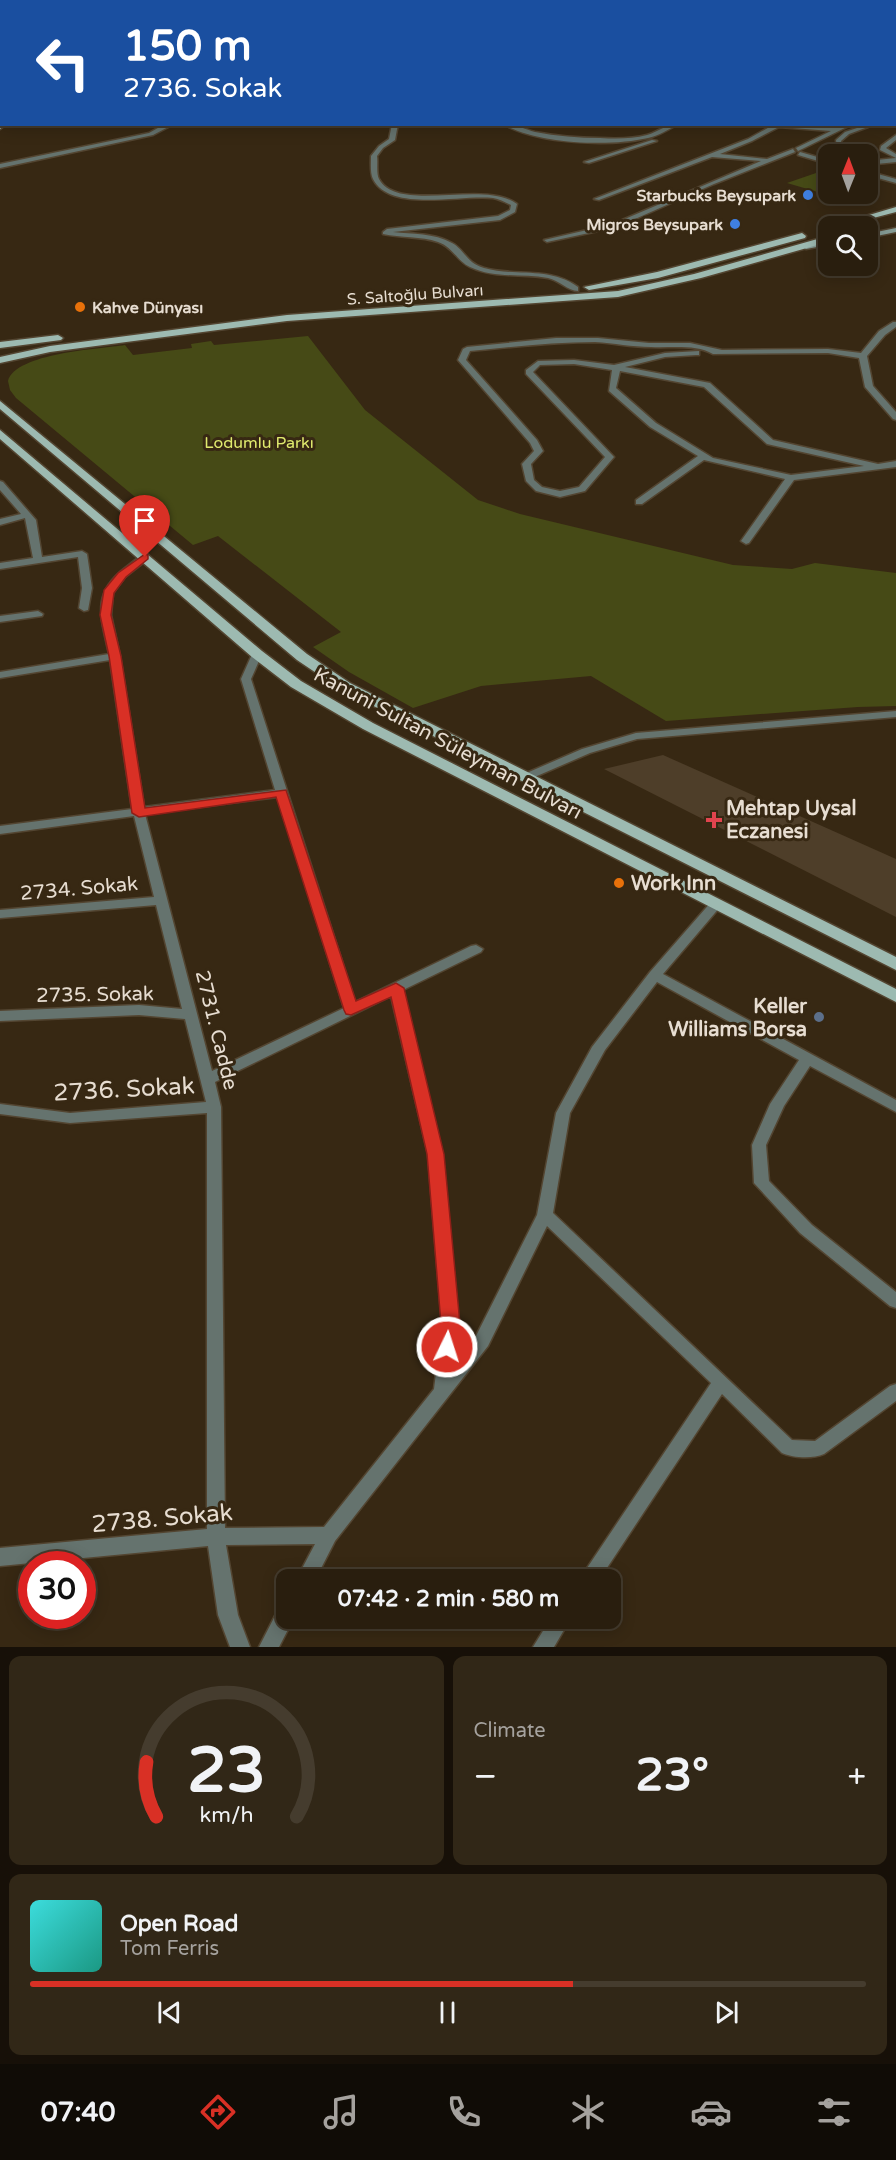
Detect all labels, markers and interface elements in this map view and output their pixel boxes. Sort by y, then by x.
text: 150 m [123,21,252,72]
icon: left [24,24,102,102]
text: 2736. Sokak [123,72,282,105]
north arrow [818,144,878,204]
map controls [818,144,878,276]
place label: Starbucks Beysupark [636,186,796,206]
marker: Starbucks Beysupark [801,188,815,202]
place label: Migros Beysupark [586,215,723,235]
button: search [818,216,878,276]
marker: Migros Beysupark [728,217,742,231]
street label: S. Saltoğlu Bulvarı [346,280,484,310]
place label: Kahve Dünyası [92,298,203,318]
marker: Kahve Dünyası [73,300,87,314]
park label: Lodumlu Parkı [204,433,314,453]
pin [119,495,170,557]
icon: arrive [128,504,161,537]
street label: Kanuni Sultan Süleyman Bulvarı [309,663,586,825]
place label: Mehtap Uysal Eczanesi [726,797,857,844]
marker: Mehtap Uysal Eczanesi [707,813,721,827]
street label: 2734. Sokak [19,872,139,906]
place label: Work Inn [631,872,716,896]
marker: Work Inn [612,876,626,890]
street label: 2731. Cadde [190,968,242,1092]
street label: 2735. Sokak [36,982,154,1008]
place label: Keller Williams Borsa [668,995,807,1042]
marker: Keller Williams Borsa [812,1010,826,1024]
street label: 2736. Sokak [53,1071,195,1108]
position arrow [415,1315,479,1379]
street label: 2738. Sokak [90,1498,234,1539]
speed limit sign: 30 [18,1551,96,1629]
text: 07:42 · 2 min · 580 m [338,1586,559,1612]
text: Climate [474,1719,546,1743]
text: 23 [187,1734,265,1809]
text: 23° [635,1749,709,1803]
text: − [474,1757,497,1796]
text: + [847,1757,866,1796]
text: km/h [199,1803,253,1829]
text: Open Road [120,1911,238,1937]
text: Tom Ferris [120,1937,219,1961]
icon: previous [153,1996,186,2029]
icon: pause [431,1996,464,2029]
icon: next [710,1996,743,2029]
icon: directions [197,2091,239,2133]
icon: music [320,2091,362,2133]
icon: phone [443,2091,485,2133]
icon: climate [567,2091,609,2133]
icon: car [690,2091,732,2133]
icon: filters [813,2091,855,2133]
text: 07:40 [41,2096,116,2129]

